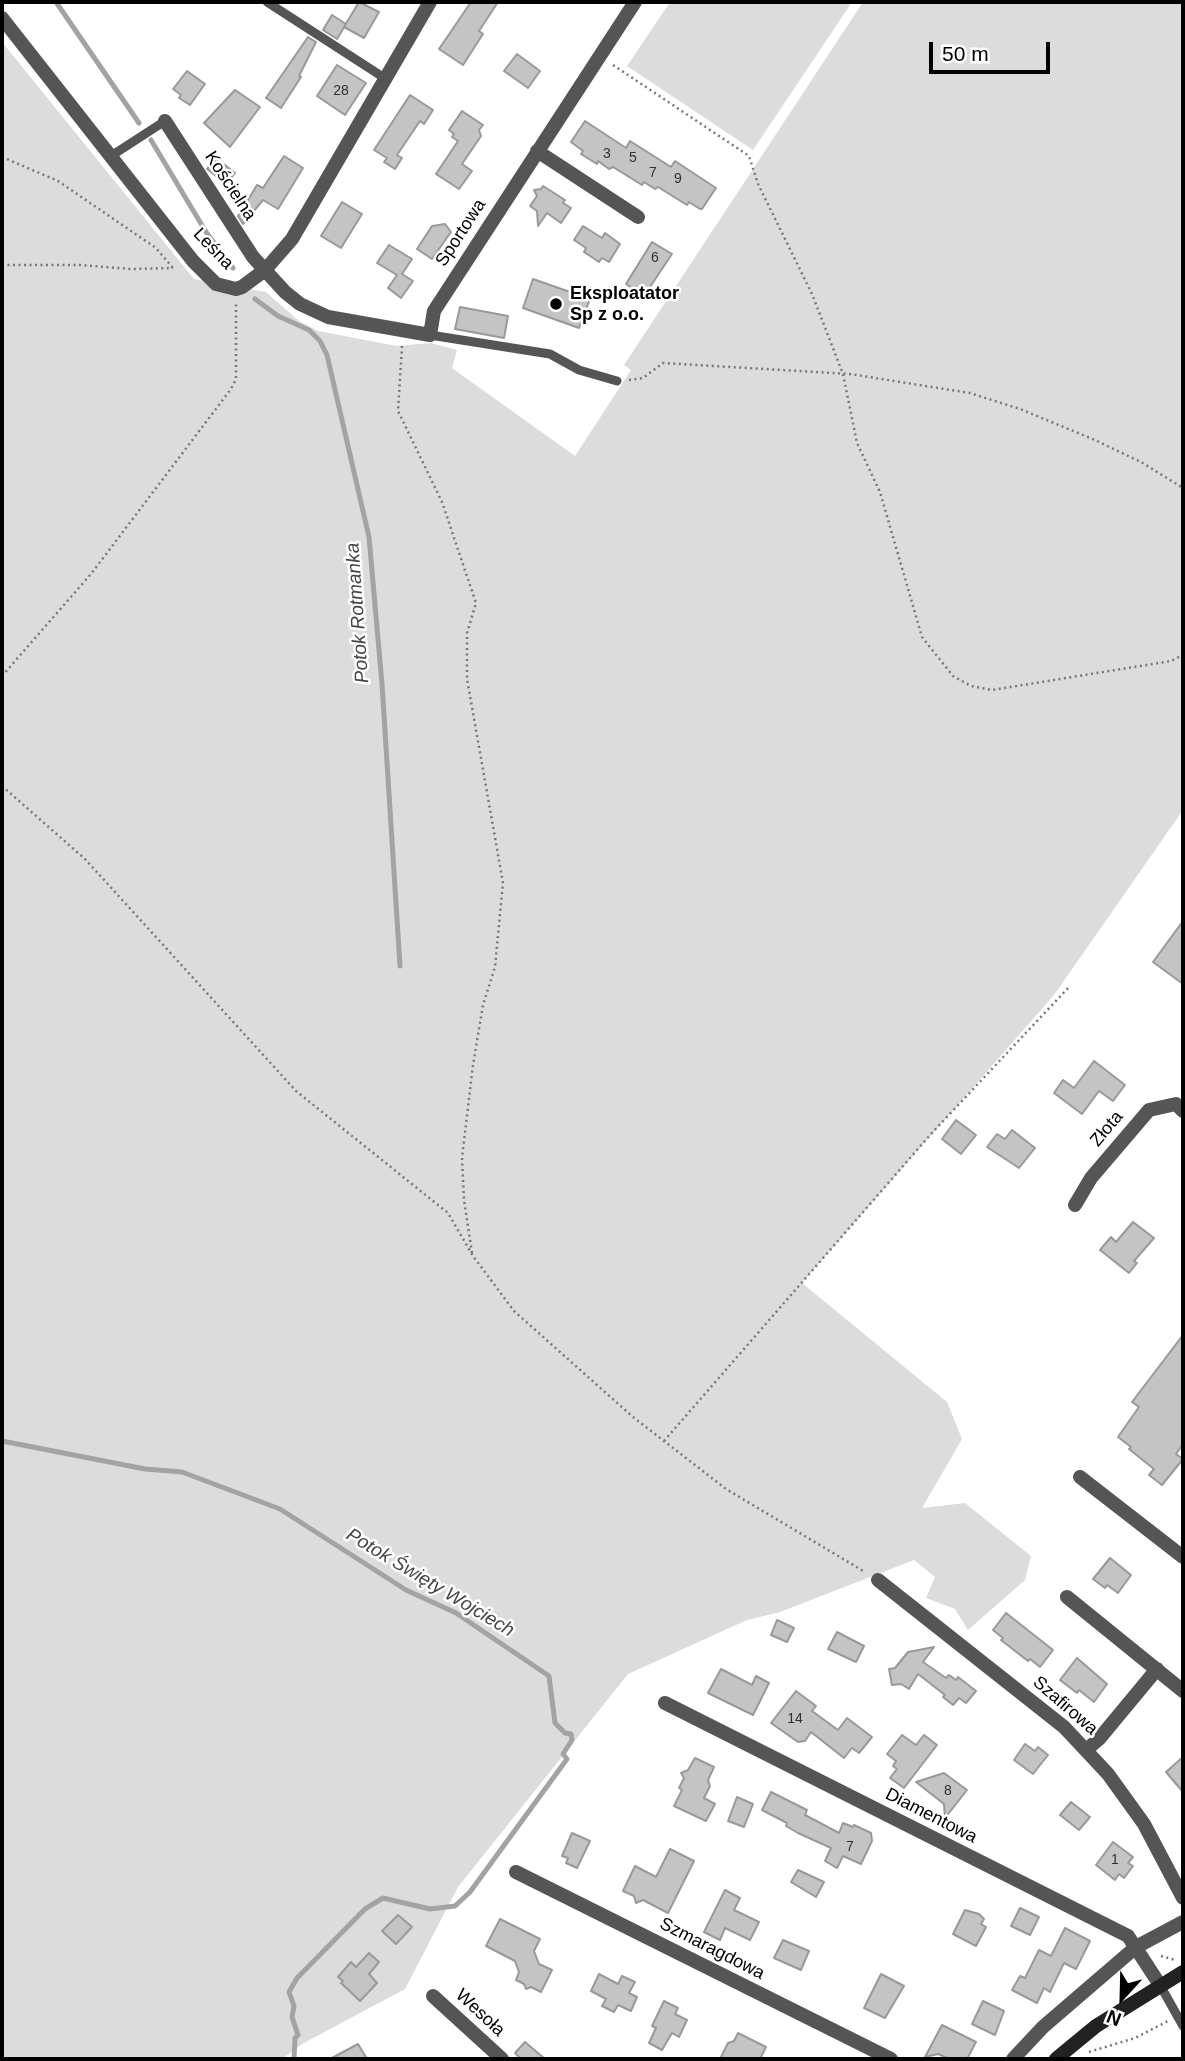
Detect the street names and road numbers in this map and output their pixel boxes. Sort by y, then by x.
street label: Kościelna [200,147,260,225]
street label: Sportowa [431,195,491,271]
street label: Leśna [188,224,238,274]
street label: Złota [1086,1107,1128,1151]
street label: Szafirowa [1028,1672,1102,1740]
street label: Diamentowa [882,1784,980,1848]
street label: Szmaragdowa [656,1913,768,1985]
street label: Wesoła [451,1985,509,2041]

